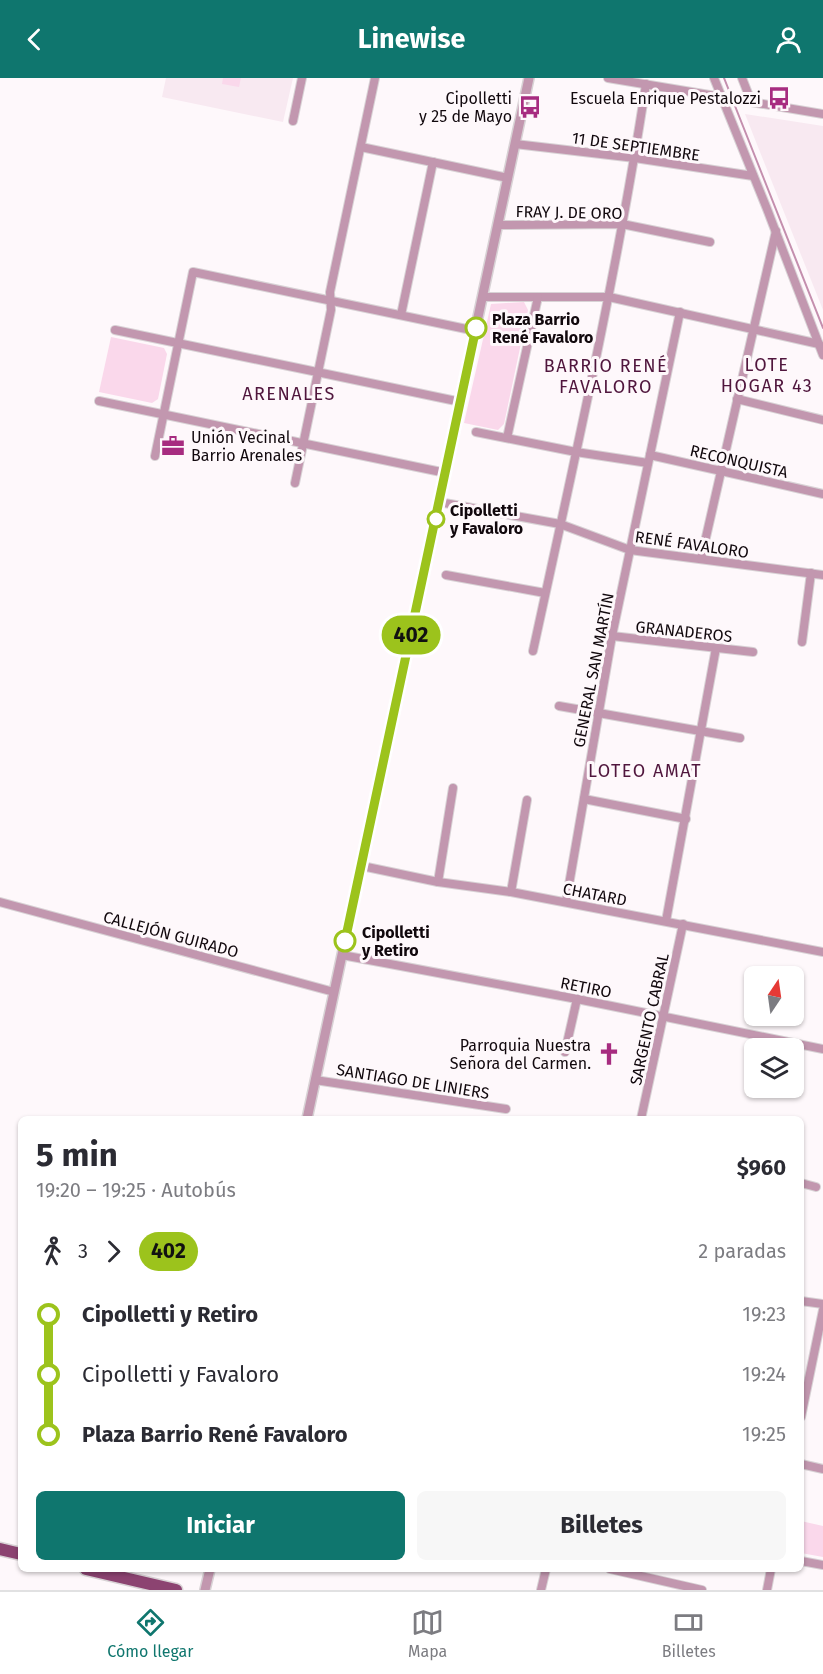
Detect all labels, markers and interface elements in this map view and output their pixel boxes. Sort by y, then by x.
icon: back [18,23,51,56]
text: Linewise [358,23,465,55]
icon: person [772,23,805,56]
bus stop icon: Escuela Enrique Pestalozzi [766,85,792,111]
place label: Cipolletti y 25 de Mayo [419,89,512,126]
place label: Escuela Enrique Pestalozzi [570,89,761,108]
bus stop icon: Cipolletti y 25 de Mayo [517,94,543,120]
street label: 11 DE SEPTIEMBRE [571,128,701,165]
street label: FRAY J. DE ORO [515,202,623,223]
place label: Plaza Barrio René Favaloro [492,310,593,347]
marker: Plaza Barrio René Favaloro [465,317,487,339]
district label: BARRIO RENÉ FAVALORO [544,354,668,398]
district label: LOTE HOGAR 43 [721,354,813,397]
district label: ARENALES [242,383,336,405]
place label: Unión Vecinal Barrio Arenales [191,428,302,465]
office icon: Unión Vecinal Barrio Arenales [160,433,186,459]
street label: RECONQUISTA [688,441,791,482]
place label: Cipolletti y Favaloro [449,501,523,538]
marker: Cipolletti y Favaloro [427,510,445,528]
street label: RENÉ FAVALORO [634,526,750,562]
street label: GENERAL SAN MARTÍN [568,591,618,749]
line badge: 402 [376,616,446,654]
street label: GRANADEROS [635,617,734,646]
text: 402 [394,622,428,648]
district label: LOTEO AMAT [588,760,702,782]
street label: CHATARD [561,879,629,910]
street label: CALLEJÓN GUIRADO [101,906,241,962]
place label: Cipolletti y Retiro [361,923,430,960]
marker: Cipolletti y Retiro [334,930,356,952]
street label: SARGENTO CABRAL [626,951,673,1087]
north arrow [744,966,804,1026]
map controls [744,966,804,1098]
street label: RETIRO [559,973,613,1002]
place label: Parroquia Nuestra Señora del Carmen. [450,1036,591,1073]
button: layers [744,1038,804,1098]
church icon: Parroquia Nuestra Señora del Carmen. [596,1041,622,1067]
street label: SANTIAGO DE LINIERS [335,1060,491,1103]
text: 5 min [36,1135,118,1175]
text: $960 [737,1154,786,1181]
text: 19:20 – 19:25 · Autobús [36,1178,236,1202]
icon: walk [36,1235,69,1268]
icon: forward [97,1235,130,1268]
text: 402 [151,1238,186,1264]
text: 3 [78,1239,88,1263]
text: 2 paradas [698,1239,786,1263]
text: Cipolletti y Retiro [82,1301,258,1328]
text: 19:23 [742,1302,786,1326]
text: Cipolletti y Favaloro [82,1361,279,1388]
text: 19:24 [742,1362,786,1386]
text: Plaza Barrio René Favaloro [82,1421,348,1448]
text: 19:25 [742,1422,786,1446]
button: Iniciar [36,1491,405,1560]
button: Billetes [417,1491,786,1560]
tab: Cómo llegar [107,1606,193,1661]
tab: Mapa [408,1606,447,1661]
tab: Billetes [662,1606,716,1661]

